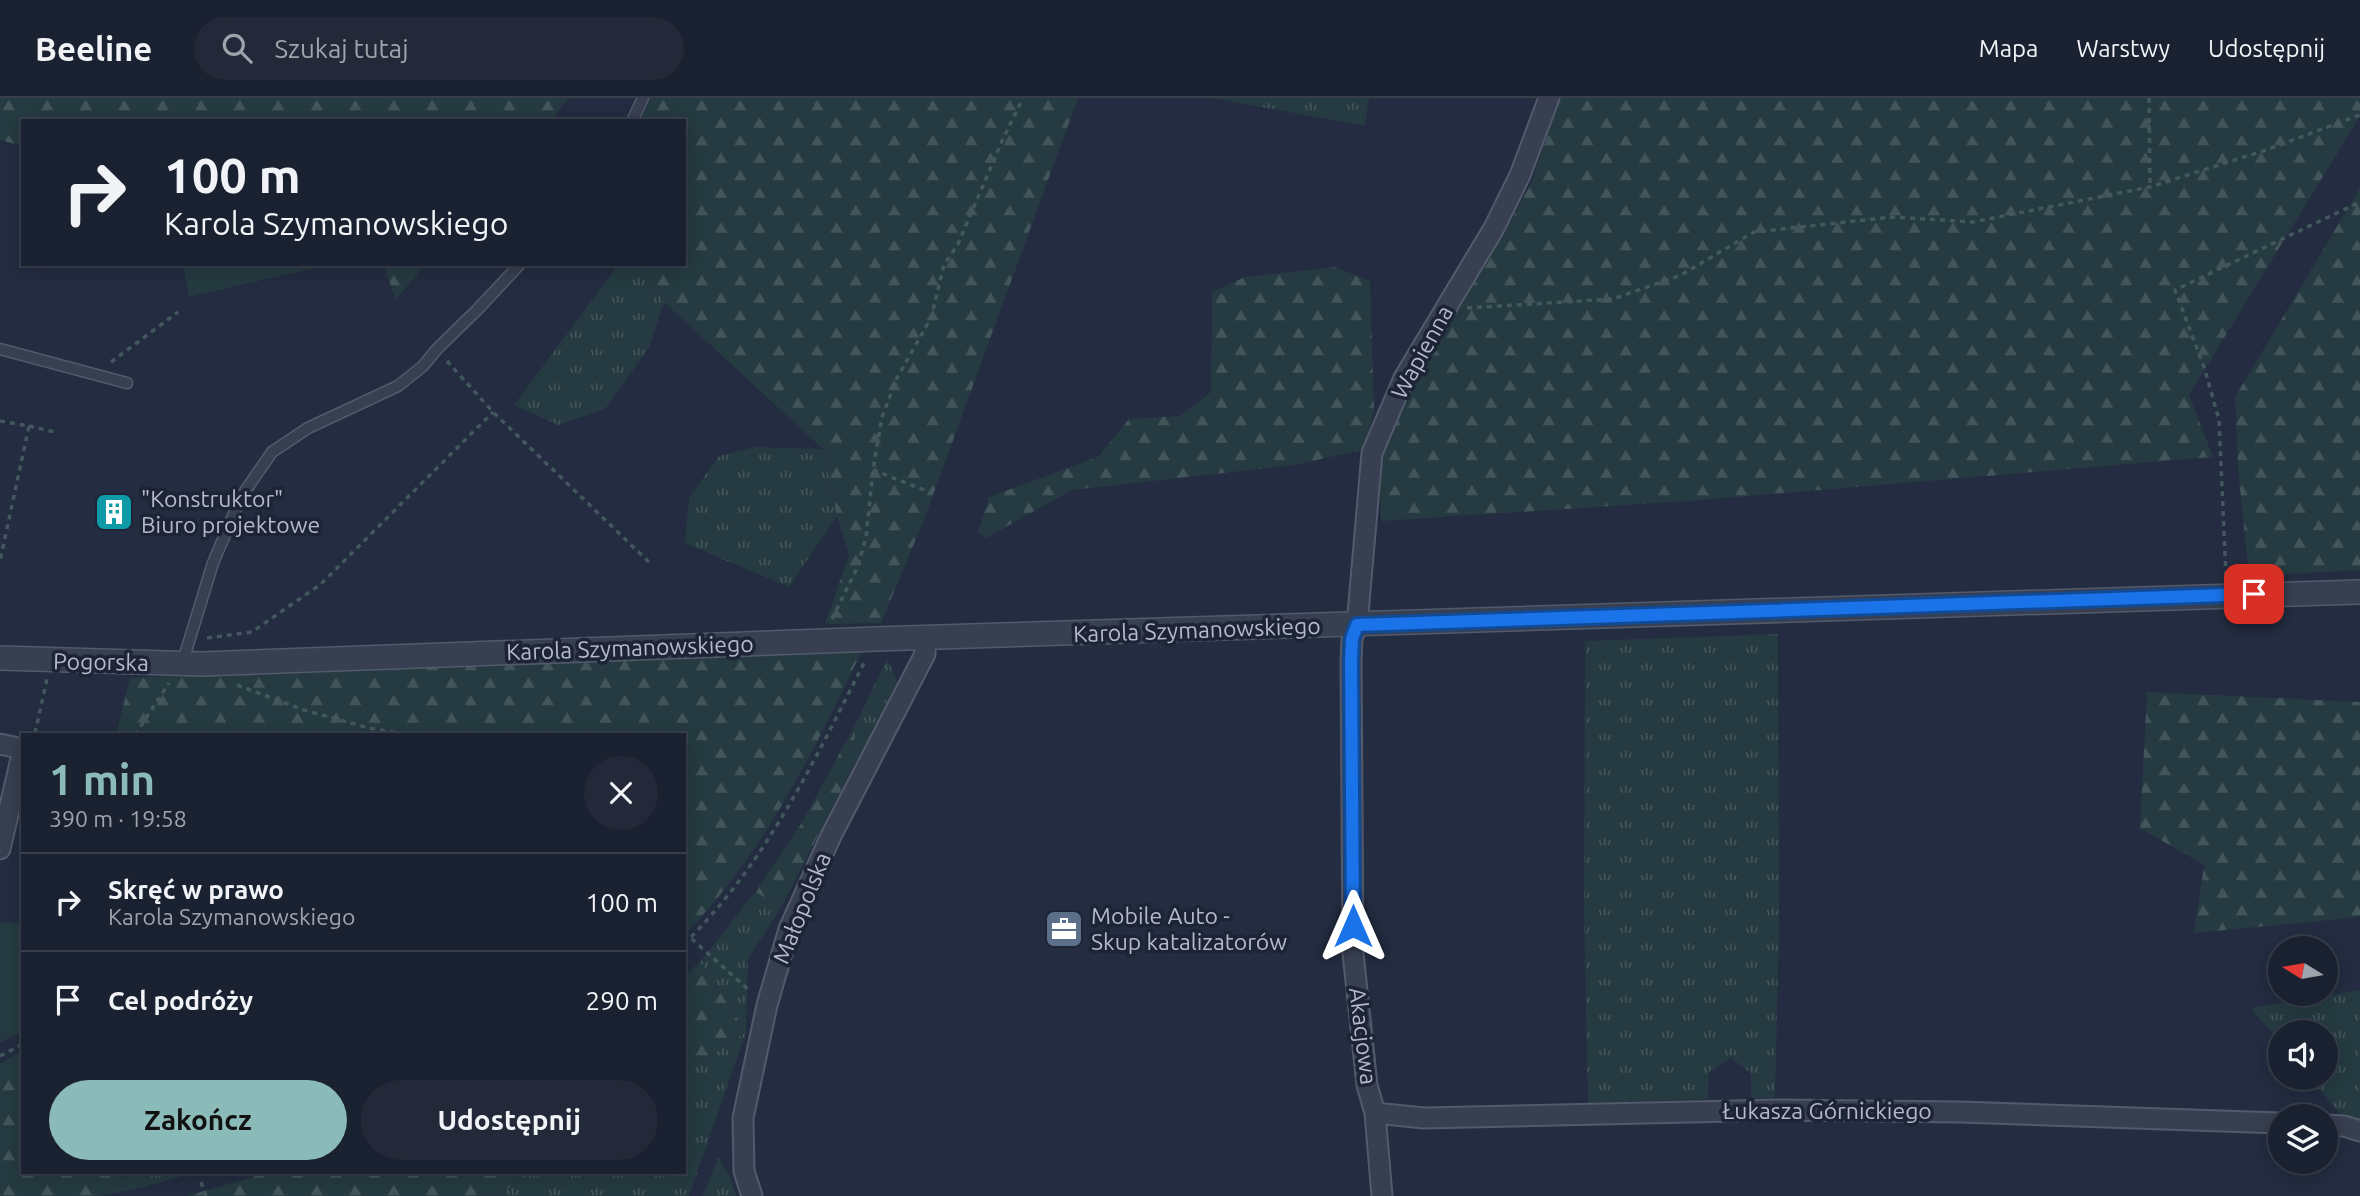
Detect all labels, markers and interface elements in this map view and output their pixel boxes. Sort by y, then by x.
search box [194,17,684,80]
icon: search [218,29,256,67]
text: Beeline [35,30,152,67]
text: Szukaj tutaj [274,34,408,63]
text: Mapa [1979,35,2038,62]
text: Warstwy [2076,35,2170,62]
text: Udostępnij [2208,35,2325,62]
icon: right [49,147,140,238]
text: 100 m [164,147,301,202]
text: Karola Szymanowskiego [164,205,508,241]
street label: Wapienna [1386,301,1457,403]
place label: "Konstruktor" Biuro projektowe [141,486,320,537]
building icon: "Konstruktor" Biuro projektowe [93,491,135,533]
pin [2224,564,2284,624]
icon: arrive [2235,575,2273,613]
street label: Karola Szymanowskiego [1073,613,1321,646]
street label: Karola Szymanowskiego [506,631,754,664]
street label: Pogorska [53,648,149,675]
text: 1 min [49,756,155,803]
button: close [584,756,658,830]
text: 390 m · 19:58 [49,806,187,831]
street label: Małopolska [768,849,835,967]
text: Skręć w prawo [108,875,284,904]
icon: right [49,883,87,921]
text: 100 m [586,888,658,917]
position arrow [1316,889,1390,963]
place label: Mobile Auto - Skup katalizatorów [1091,903,1287,954]
text: Karola Szymanowskiego [108,904,356,929]
office icon: Mobile Auto - Skup katalizatorów [1043,908,1085,950]
north arrow [2268,936,2338,1006]
map controls [2268,936,2338,1174]
icon: arrive [49,981,87,1019]
text: Cel podróży [108,986,253,1015]
text: 290 m [586,986,658,1015]
street label: Akacjowa [1345,986,1382,1086]
button: sound [2268,1020,2338,1090]
button: Zakończ [49,1080,347,1160]
button: Udostępnij [361,1080,658,1160]
street label: Łukasza Górnickiego [1722,1098,1932,1123]
button: layers [2268,1104,2338,1174]

